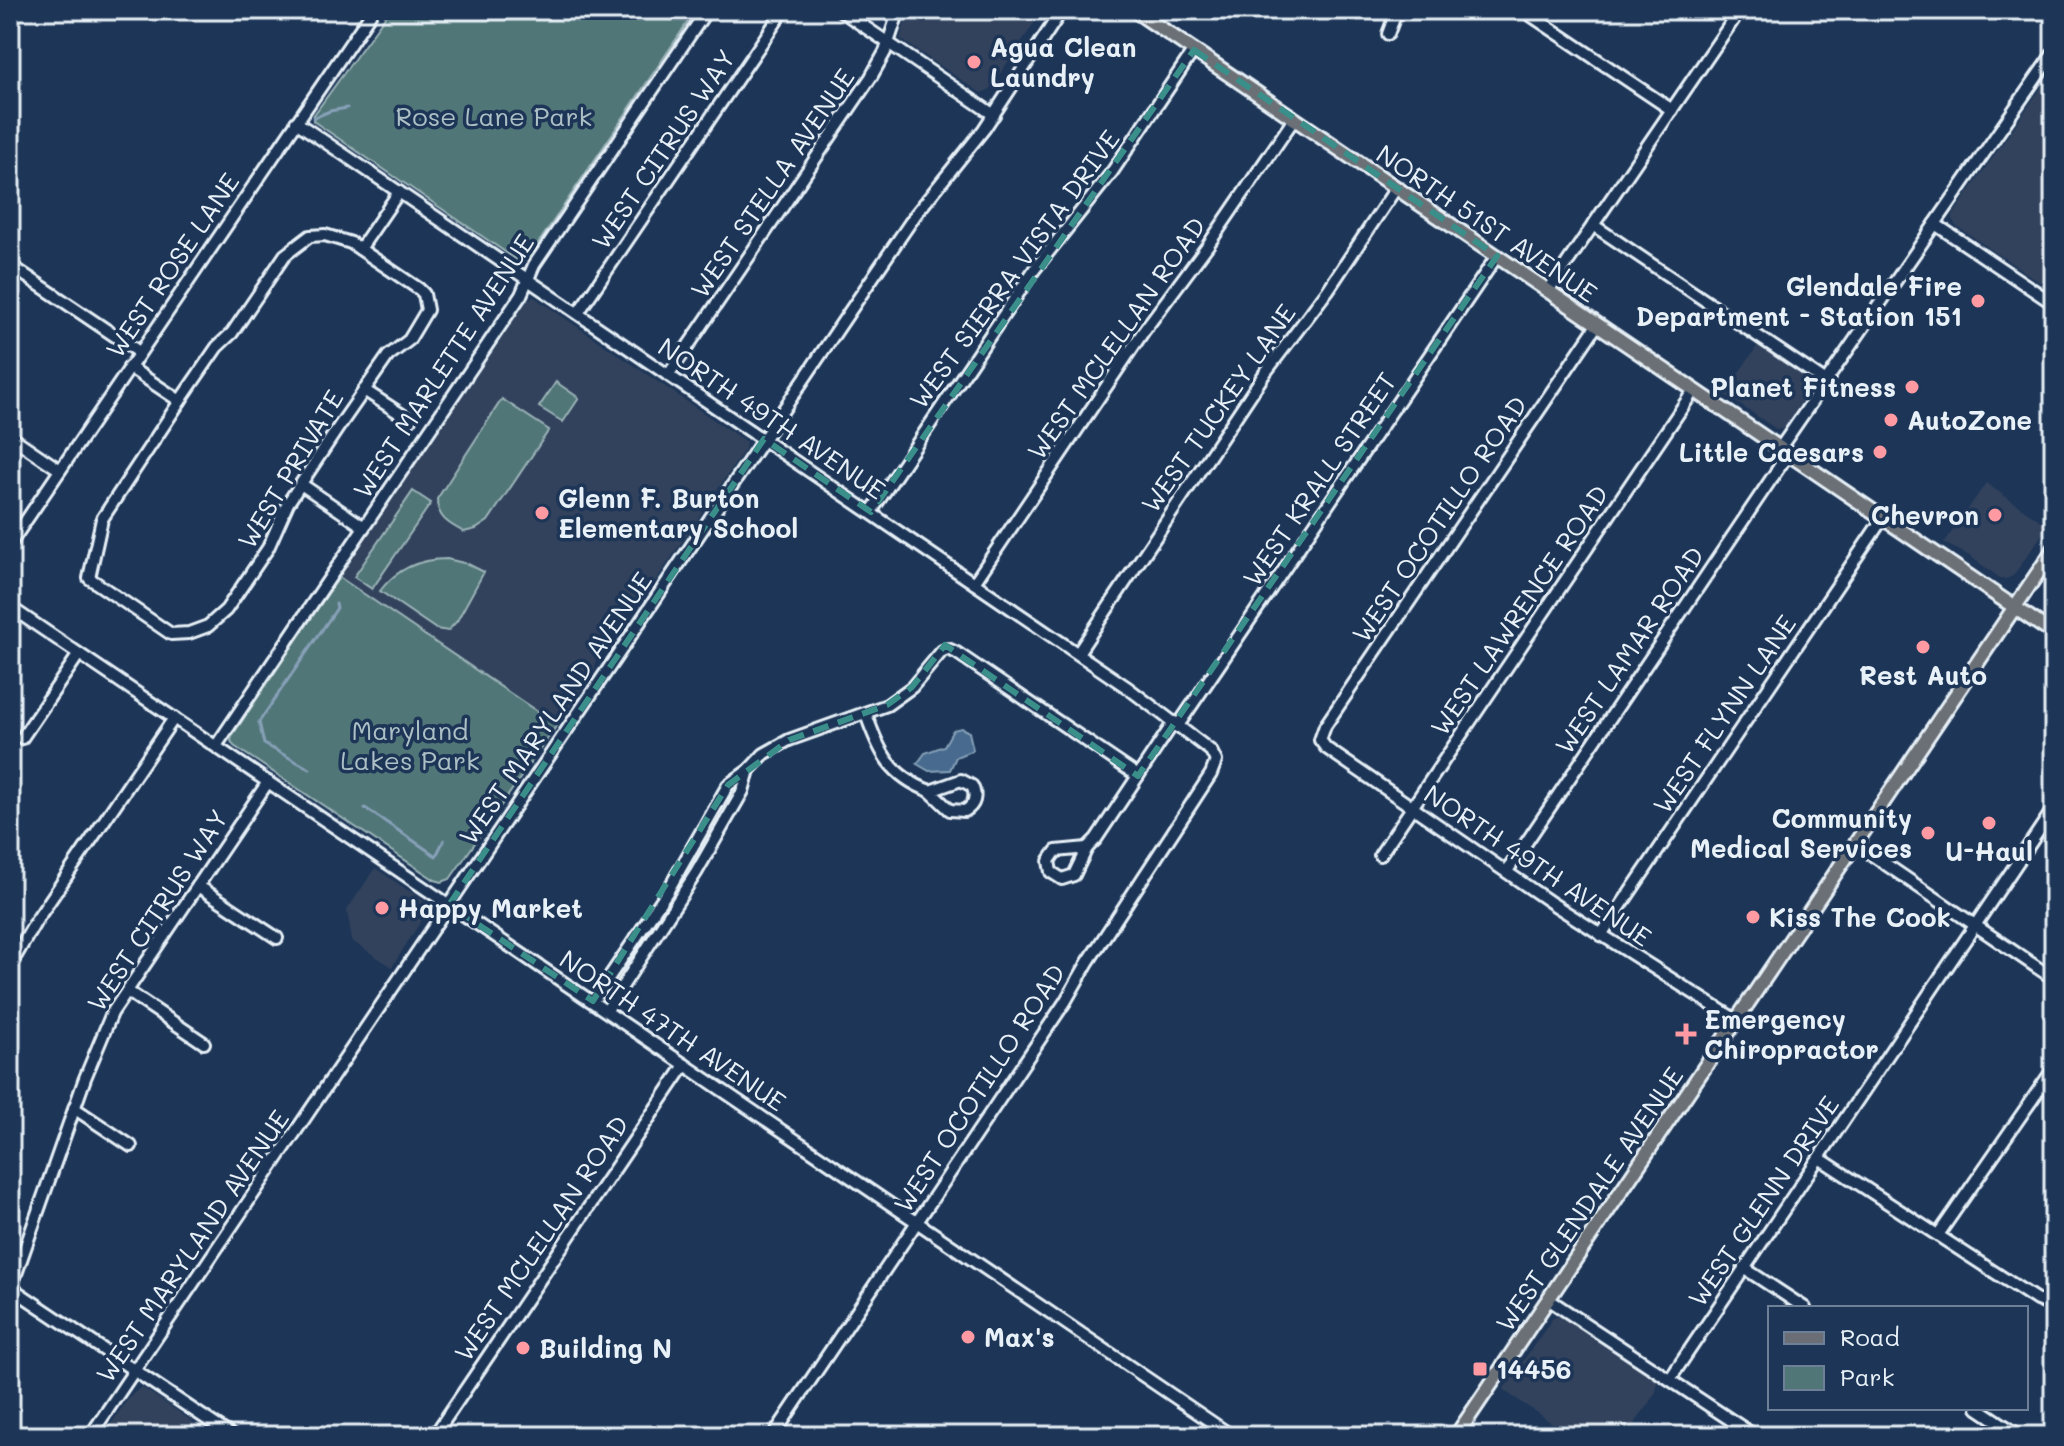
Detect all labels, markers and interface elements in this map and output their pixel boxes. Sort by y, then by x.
place label: Agua Clean Laundry [990,30,1137,94]
street label: WEST CITRUS WAY [583,42,743,256]
marker: Agua Clean Laundry [965,53,983,71]
street label: WEST STELLA AVENUE [682,62,862,304]
park label: Rose Lane Park [396,99,592,133]
street label: WEST SIERRA VISTA DRIVE [901,123,1127,415]
street label: NORTH 51ST AVENUE [1370,136,1604,310]
street label: WEST ROSE LANE [98,166,246,364]
street label: WEST MCLELLAN ROAD [1019,210,1213,466]
street label: WEST MARLETTE AVENUE [345,227,541,505]
place label: Glendale Fire Department - Station 151 [1636,269,1962,333]
marker: Glendale Fire Department - Station 151 [1969,292,1987,310]
street label: WEST TUCKEY LANE [1133,297,1303,519]
street label: NORTH 49TH AVENUE [652,329,892,507]
street label: WEST KRALL STREET [1235,365,1403,593]
place label: Planet Fitness [1710,370,1896,404]
marker: Planet Fitness [1903,378,1921,396]
street label: WEST PRIVATE [229,383,351,555]
street label: WEST OCOTILLO ROAD [1344,389,1534,649]
place label: AutoZone [1907,403,2032,437]
marker: AutoZone [1882,411,1900,429]
place label: Little Caesars [1679,435,1864,469]
marker: Little Caesars [1871,443,1889,461]
street label: WEST LAWRENCE ROAD [1422,478,1616,742]
place label: Glenn F. Burton Elementary School [558,481,798,545]
place label: Chevron [1871,498,1979,532]
marker: Glenn F. Burton Elementary School [533,504,551,522]
marker: Chevron [1986,506,2004,524]
street label: WEST LAMAR ROAD [1547,539,1711,761]
street label: WEST MARYLAND AVENUE [451,565,659,851]
street label: WEST FLYNN LANE [1645,608,1803,820]
marker: Rest Auto [1914,638,1932,656]
place label: Rest Auto [1859,658,1987,692]
park label: Maryland Lakes Park [340,713,480,777]
street label: NORTH 49TH AVENUE [1418,776,1658,954]
place label: Community Medical Services [1690,801,1912,865]
street label: WEST CITRUS WAY [79,802,235,1018]
marker: U-Haul [1980,814,1998,832]
marker: Community Medical Services [1919,824,1937,842]
place label: U-Haul [1945,834,2033,868]
place label: Happy Market [398,891,583,925]
marker: Happy Market [373,899,391,917]
place label: Kiss The Cook [1769,900,1951,934]
marker: Kiss The Cook [1744,908,1762,926]
street label: NORTH 47TH AVENUE [553,942,793,1118]
street label: WEST OCOTILLO ROAD [886,957,1072,1219]
place label: Emergency Chiropractor [1704,1002,1879,1066]
marker: Emergency Chiropractor [1675,1023,1697,1045]
street label: WEST GLENDALE AVENUE [1488,1060,1690,1338]
street label: WEST GLENN DRIVE [1680,1089,1846,1313]
street label: WEST MARYLAND AVENUE [88,1103,296,1389]
street label: WEST MCLELLAN ROAD [446,1109,636,1367]
legend [1768,1306,2028,1410]
place label: Max's [984,1320,1055,1354]
text: Road [1840,1321,1900,1352]
marker: Max's [959,1328,977,1346]
place label: Building N [539,1331,672,1365]
marker: Building N [514,1339,532,1357]
place label: 14456 [1496,1352,1571,1386]
marker: 14456 [1471,1360,1489,1378]
text: Park [1840,1361,1894,1392]

